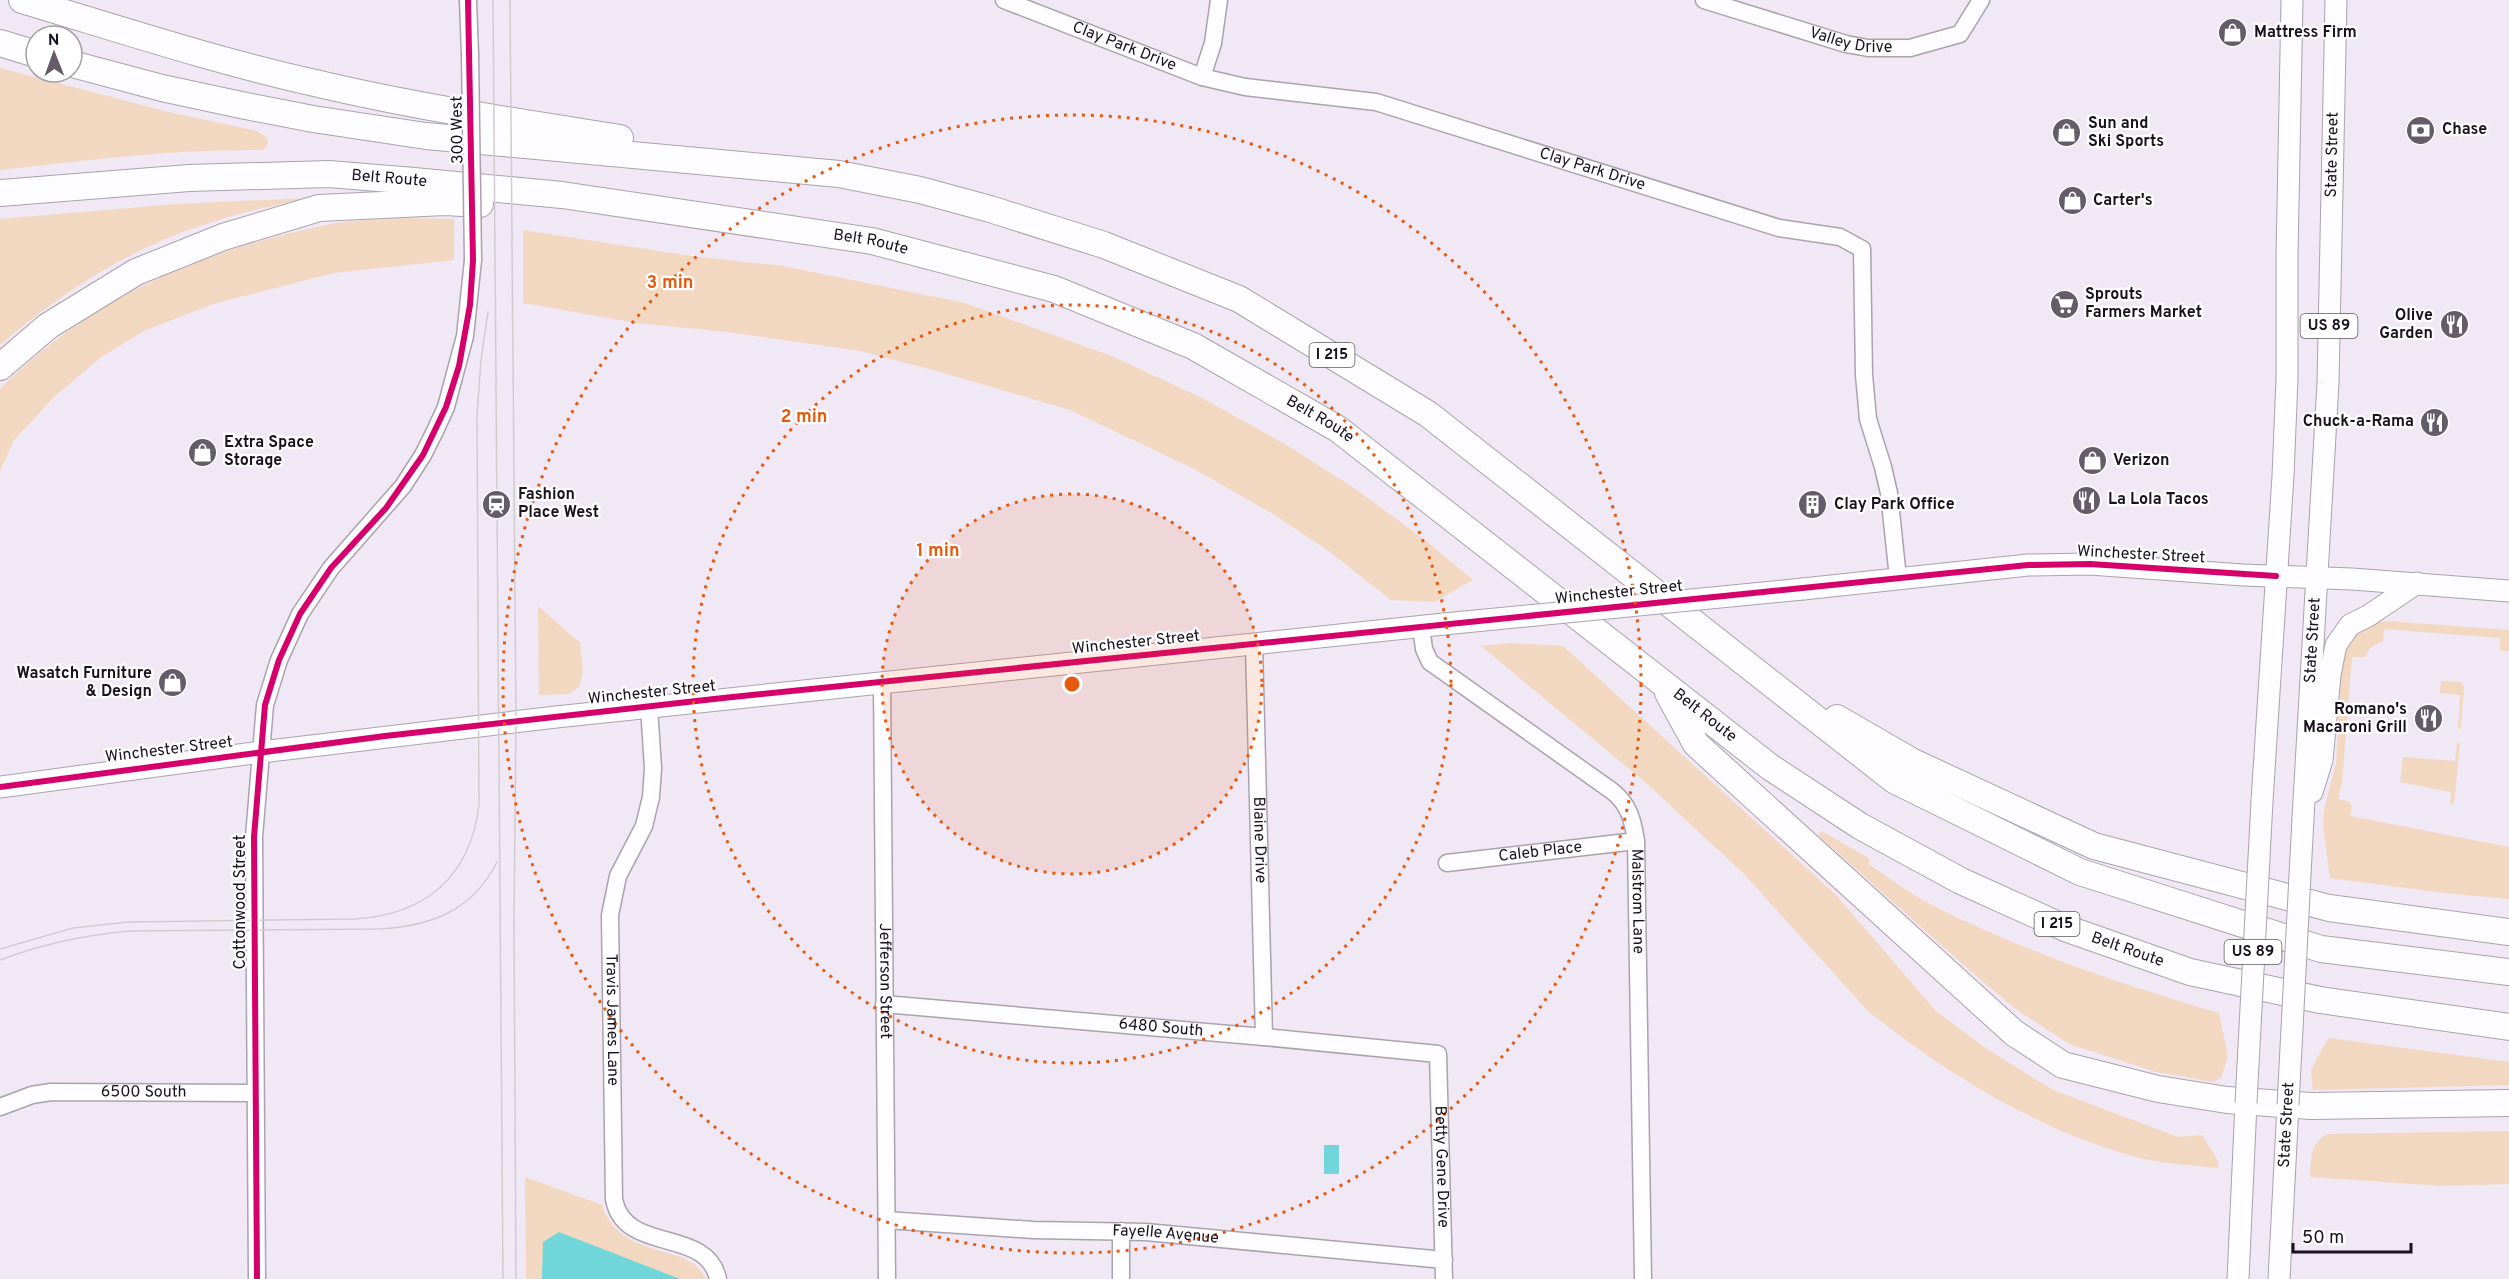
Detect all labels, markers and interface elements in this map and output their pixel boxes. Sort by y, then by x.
shop icon: Mattress Firm [2217,17,2249,49]
street label: Clay Park Drive [1069,18,1179,76]
street label: Valley Drive [1807,23,1892,58]
place label: Mattress Firm [2254,23,2357,43]
north arrow [24,24,84,84]
text: N [48,31,60,51]
street label: 300 West [447,96,469,164]
street label: State Street [2322,112,2344,198]
place label: Sun and Ski Sports [2088,114,2164,152]
bank icon: Chase [2405,114,2437,146]
shop icon: Sun and Ski Sports [2051,117,2083,149]
place label: Chase [2442,120,2487,140]
street label: Clay Park Drive [1537,144,1648,196]
street label: Belt Route [350,166,428,192]
shop icon: Carter's [2056,185,2088,217]
place label: Carter's [2093,191,2153,211]
street label: Belt Route [832,225,910,260]
text: 3 min [647,272,693,295]
place label: Sprouts Farmers Market [2085,285,2202,323]
supermarket icon: Sprouts Farmers Market [2048,288,2080,320]
place label: Olive Garden [2379,306,2433,344]
restaurant icon: Olive Garden [2438,309,2470,341]
road number: US 89 [2300,314,2358,338]
road number: I 215 [1310,343,1354,367]
street label: Belt Route [1282,391,1358,448]
text: 2 min [780,406,828,429]
restaurant icon: Chuck-a-Rama [2419,406,2451,438]
place label: Chuck-a-Rama [2303,412,2414,432]
place label: Extra Space Storage [224,433,314,471]
shop icon: Extra Space Storage [187,436,219,468]
shop icon: Verizon [2076,445,2108,477]
place label: Verizon [2113,451,2169,471]
restaurant icon: La Lola Tacos [2071,484,2103,516]
place label: Fashion Place West [518,485,599,523]
station icon: Fashion Place West [481,488,513,520]
building icon: Clay Park Office [1797,489,1829,521]
place label: La Lola Tacos [2108,490,2209,510]
place label: Clay Park Office [1834,495,1955,515]
text: 1 min [916,540,960,563]
street label: Winchester Street [2076,542,2206,568]
street label: Winchester Street [1554,576,1684,610]
street label: State Street [2301,597,2326,684]
street label: Winchester Street [1071,626,1201,660]
place label: Wasatch Furniture & Design [17,664,152,702]
shop icon: Wasatch Furniture & Design [157,667,189,699]
centre of rings [1062,674,1082,694]
street label: Winchester Street [587,676,717,710]
street label: Belt Route [1669,685,1741,747]
place label: Romano's Macaroni Grill [2303,700,2407,738]
restaurant icon: Romano's Macaroni Grill [2412,703,2444,735]
street label: Winchester Street [104,732,234,768]
street label: Blaine Drive [1248,796,1270,884]
street label: Cottonwood Street [231,834,251,970]
street label: Caleb Place [1497,837,1583,867]
street label: Malstrom Lane [1626,849,1648,954]
road number: I 215 [2034,912,2080,936]
street label: Jefferson Street [874,923,895,1039]
street label: Belt Route [2088,928,2167,972]
road number: US 89 [2224,940,2282,964]
street label: Travis James Lane [601,954,622,1086]
street label: 6480 South [1118,1014,1204,1042]
street label: 6500 South [101,1082,186,1103]
street label: State Street [2275,1082,2299,1168]
street label: Betty Gene Drive [1429,1105,1453,1228]
scale bar [2293,1216,2412,1254]
street label: Fayelle Avenue [1112,1221,1220,1249]
text: 50 m [2302,1227,2344,1250]

